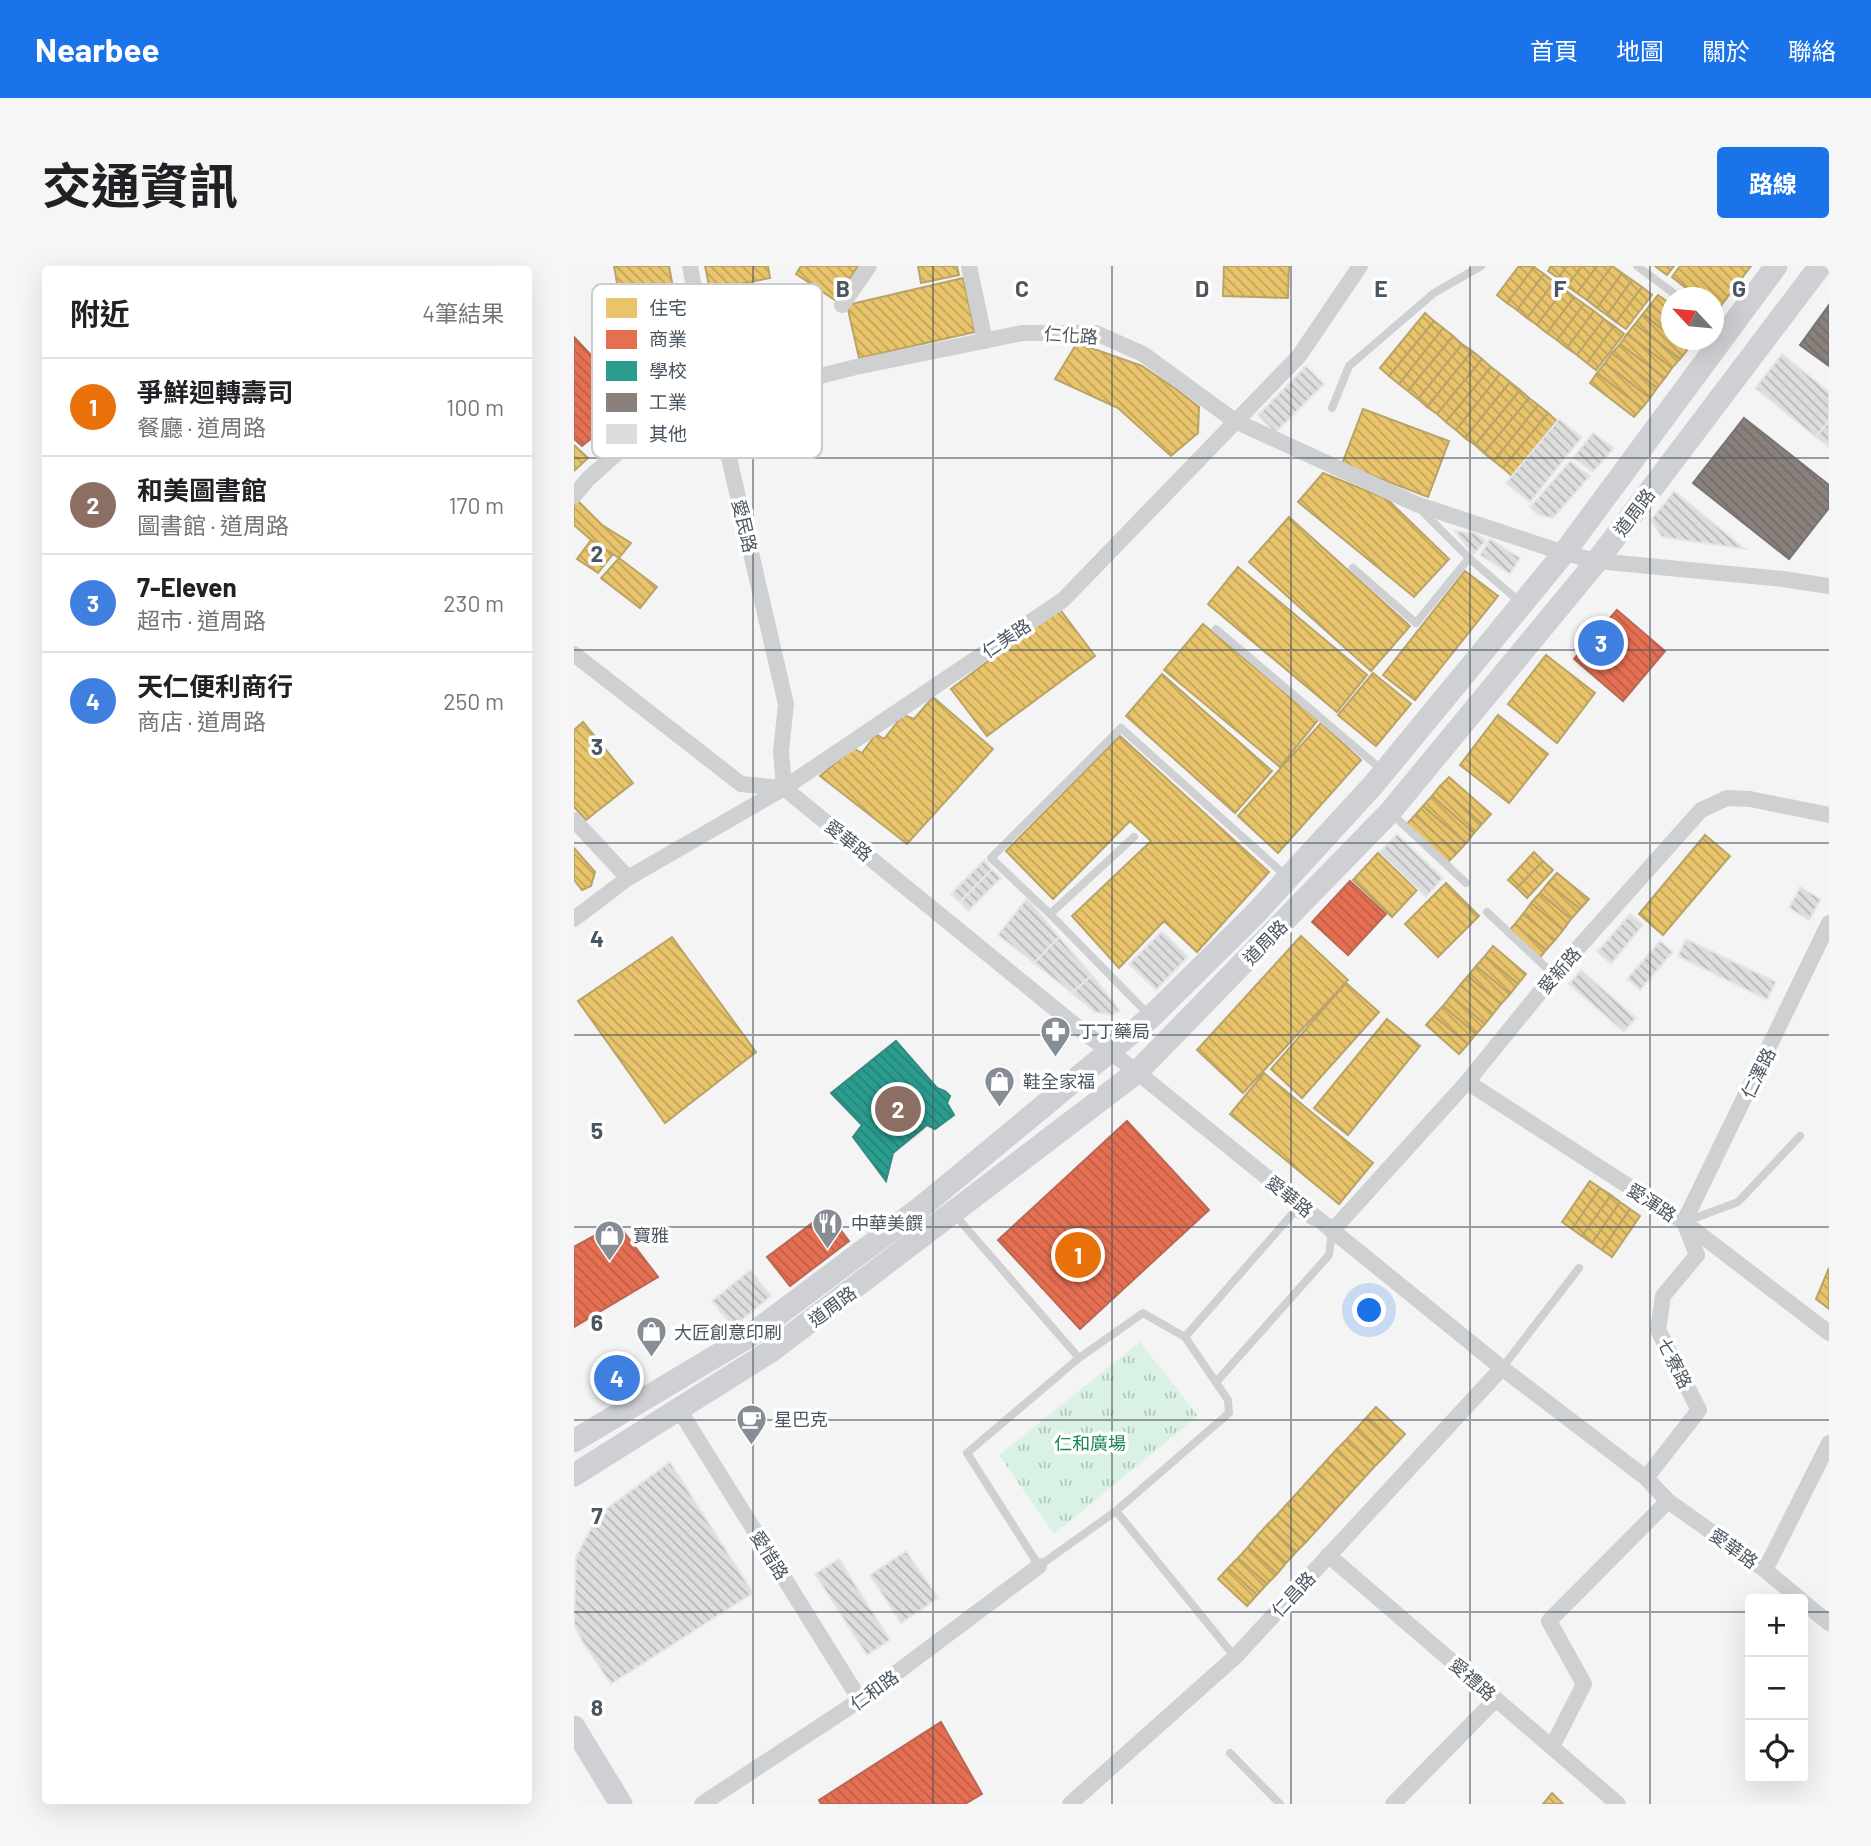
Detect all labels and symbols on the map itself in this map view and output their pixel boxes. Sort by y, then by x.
text: B [836,274,850,302]
text: C [1015,274,1029,302]
text: D [1195,274,1209,302]
text: E [1374,274,1388,302]
text: F [1554,274,1567,302]
text: G [1732,274,1746,302]
legend [592,284,822,458]
north arrow [1661,287,1724,350]
text: 住宅 [649,296,687,319]
street label: 仁化路 [1043,322,1099,348]
text: 商業 [649,327,687,350]
text: 學校 [649,359,687,382]
text: 工業 [649,390,687,413]
text: 其他 [649,422,687,445]
street label: 道周路 [1609,484,1659,540]
street label: 愛民路 [728,497,762,555]
text: 2 [591,539,603,567]
street label: 仁美路 [977,614,1035,662]
pin: 3 [1578,617,1624,669]
text: 3 [591,732,603,760]
street label: 愛華路 [821,814,877,866]
street label: 道周路 [1238,915,1292,969]
text: 4 [590,924,604,952]
street label: 愛新路 [1533,942,1585,998]
pharmacy icon: 丁丁藥局 [1038,1014,1072,1058]
place label: 丁丁藥局 [1078,1020,1150,1042]
street label: 仁澤路 [1736,1044,1780,1102]
shop icon: 鞋全家福 [983,1064,1017,1108]
place label: 鞋全家福 [1023,1070,1095,1092]
pin: 2 [875,1083,921,1135]
text: 5 [591,1116,603,1144]
street label: 愛華路 [1262,1170,1318,1222]
street label: 愛渾路 [1623,1178,1681,1226]
restaurant icon: 中華美饌 [811,1206,845,1250]
place label: 中華美饌 [851,1212,923,1234]
shop icon: 寶雅 [593,1218,627,1262]
place label: 寶雅 [633,1224,669,1246]
pin: 1 [1055,1229,1101,1281]
street label: 道周路 [804,1281,860,1331]
your location [1352,1293,1386,1327]
text: 6 [591,1308,603,1336]
shop icon: 大匠創意印刷 [634,1315,668,1359]
place label: 大匠創意印刷 [674,1321,782,1343]
street label: 七寮路 [1653,1334,1697,1392]
pin: 4 [594,1352,640,1404]
cafe icon: 星巴克 [734,1402,768,1446]
place label: 星巴克 [774,1408,828,1430]
park label: 仁和廣場 [1054,1432,1126,1454]
text: 7 [591,1501,603,1529]
street label: 愛華路 [1706,1523,1762,1573]
street label: 愛惜路 [746,1526,794,1584]
street label: 仁昌路 [1267,1567,1319,1621]
street label: 愛禮路 [1445,1653,1501,1705]
street label: 仁和路 [846,1665,902,1715]
text: 8 [591,1693,603,1721]

